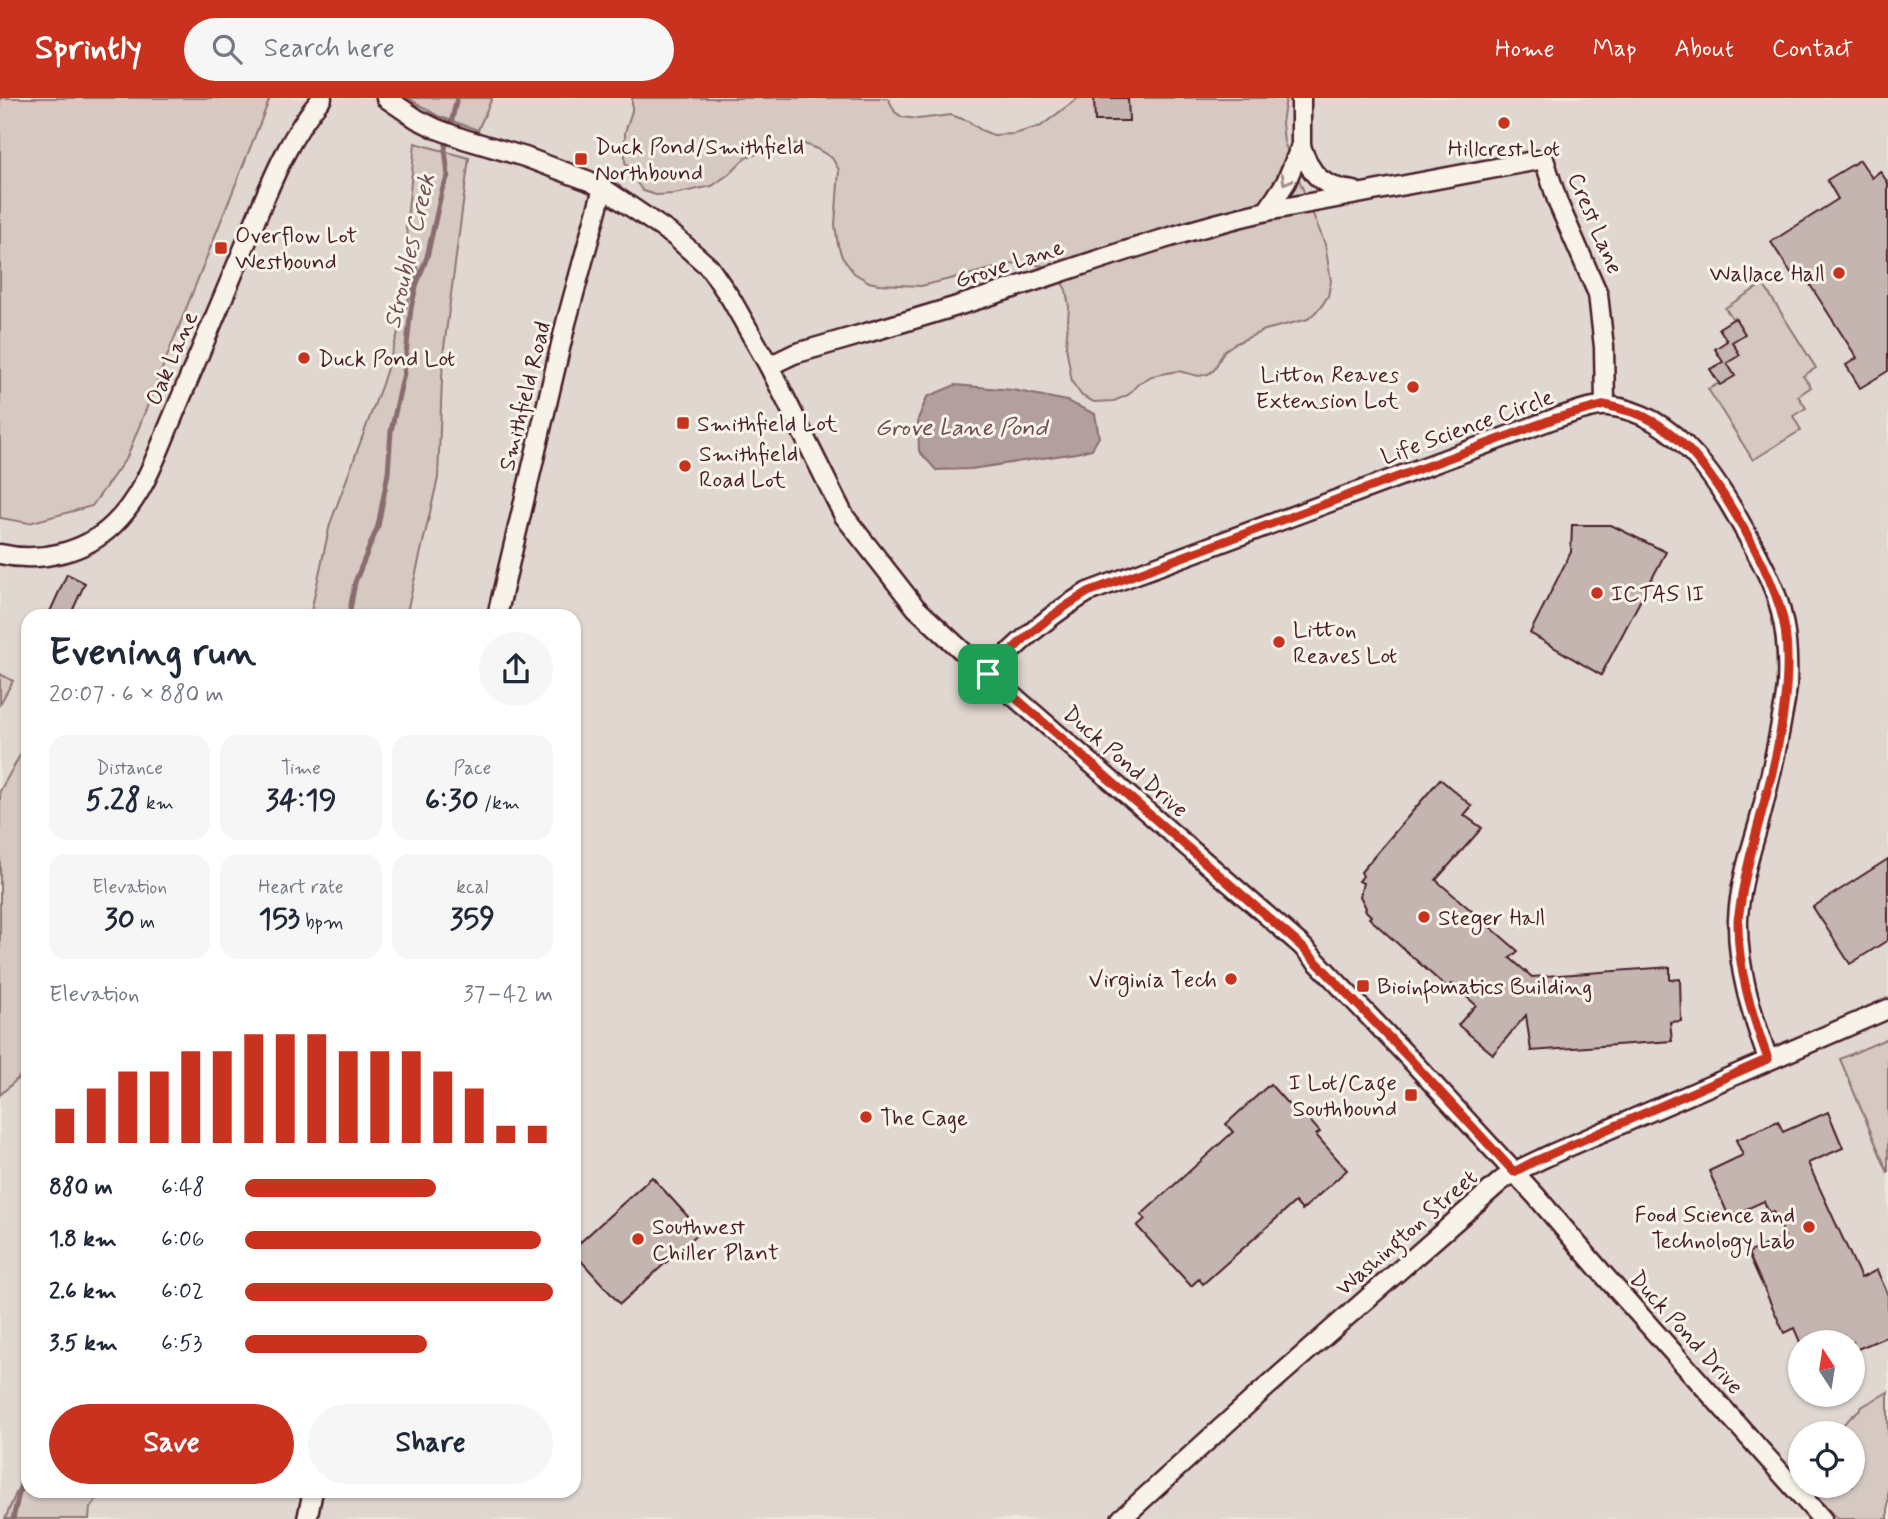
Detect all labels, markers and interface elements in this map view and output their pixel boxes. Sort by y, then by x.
search box [184,18,674,81]
text: Sprintly [35,27,142,71]
icon: search [208,30,246,68]
text: Search here [264,32,395,66]
text: Home [1495,34,1555,65]
text: Map [1593,34,1637,65]
text: About [1675,34,1734,65]
text: Contact [1772,34,1853,65]
marker: Hillcrest Lot [1496,115,1512,131]
place label: Duck Pond/Smithfield Northbound [595,133,804,189]
place label: Hillcrest Lot [1448,135,1560,165]
marker: Duck Pond/Smithfield Northbound [573,151,589,167]
street label: Crest Lane [1559,169,1629,279]
water label: Stroubles Creek [378,171,443,332]
one-way arrow [1281,172,1294,185]
place label: Overflow Lot Westbound [235,222,357,278]
street label: Grove Lane [951,233,1068,297]
marker: Overflow Lot Westbound [213,240,229,256]
place label: Wallace Hall [1710,260,1825,290]
marker: Wallace Hall [1831,265,1847,281]
street label: Oak Lane [140,307,206,410]
street label: Smithfield Road [493,319,559,474]
place label: Duck Pond Lot [318,345,455,375]
marker: Duck Pond Lot [296,350,312,366]
place label: Litton Reaves Extension Lot [1256,361,1399,417]
marker: Litton Reaves Extension Lot [1405,379,1421,395]
street label: Life Science Circle [1377,383,1558,473]
place label: Smithfield Lot [697,410,838,440]
water label: Grove Lane Pond [875,413,1050,444]
marker: Smithfield Lot [675,415,691,431]
place label: Smithfield Road Lot [699,440,798,496]
marker: Smithfield Road Lot [677,458,693,474]
place label: ICTAS II [1611,580,1704,610]
marker: ICTAS II [1589,585,1605,601]
place label: Litton Reaves Lot [1293,616,1397,672]
text: Evening run [49,629,256,678]
button: share [479,632,553,706]
marker: Litton Reaves Lot [1271,634,1287,650]
pin [958,644,1018,704]
icon: arrive [969,655,1007,693]
text: 20:07 · 6 × 880 m [49,680,224,710]
street label: Duck Pond Drive [1056,700,1194,825]
text: Distance [96,756,163,781]
text: Time [281,756,321,781]
text: Pace [453,756,491,781]
text: 5.28 [86,781,141,820]
text: 34:19 [265,781,337,820]
text: 6:30 [425,781,479,820]
text: km [141,791,174,816]
text: /km [479,791,520,816]
text: Elevation [92,875,167,900]
text: Heart rate [258,875,344,900]
text: kcal [456,875,488,900]
text: 30 [104,900,135,939]
text: 153 [258,900,300,939]
text: 359 [450,900,495,939]
place label: Steger Hall [1438,904,1545,936]
marker: Steger Hall [1416,909,1432,925]
text: m [135,910,155,935]
text: bpm [300,910,344,935]
place label: Virginia Tech [1088,966,1217,998]
marker: Virginia Tech [1223,971,1239,987]
place label: Bioinfomatics Building [1377,973,1592,1004]
marker: Bioinfomatics Building [1355,978,1371,994]
text: Elevation [49,980,140,1010]
text: 37–42 m [463,980,553,1010]
place label: I Lot/Cage Southbound [1289,1069,1397,1125]
marker: I Lot/Cage Southbound [1403,1087,1419,1103]
place label: The Cage [880,1104,968,1134]
marker: The Cage [858,1109,874,1125]
street label: Washington Street [1330,1164,1486,1305]
text: 880 m [49,1173,113,1203]
text: 6:48 [161,1173,205,1203]
place label: Food Science and Technology Lab [1635,1201,1795,1259]
place label: Southwest Chiller Plant [652,1213,779,1269]
marker: Food Science and Technology Lab [1801,1219,1817,1235]
text: 1.8 km [49,1225,117,1255]
text: 6:06 [161,1225,205,1255]
marker: Southwest Chiller Plant [630,1231,646,1247]
street label: Duck Pond Drive [1622,1265,1749,1402]
text: 2.6 km [49,1277,117,1307]
text: 6:02 [161,1277,204,1307]
text: 3.5 km [49,1329,118,1359]
text: 6:53 [161,1329,202,1359]
north arrow [1788,1330,1866,1407]
map controls [1788,1330,1865,1498]
button: Save [49,1404,294,1484]
button: Share [308,1404,553,1484]
button: locate [1788,1421,1865,1498]

